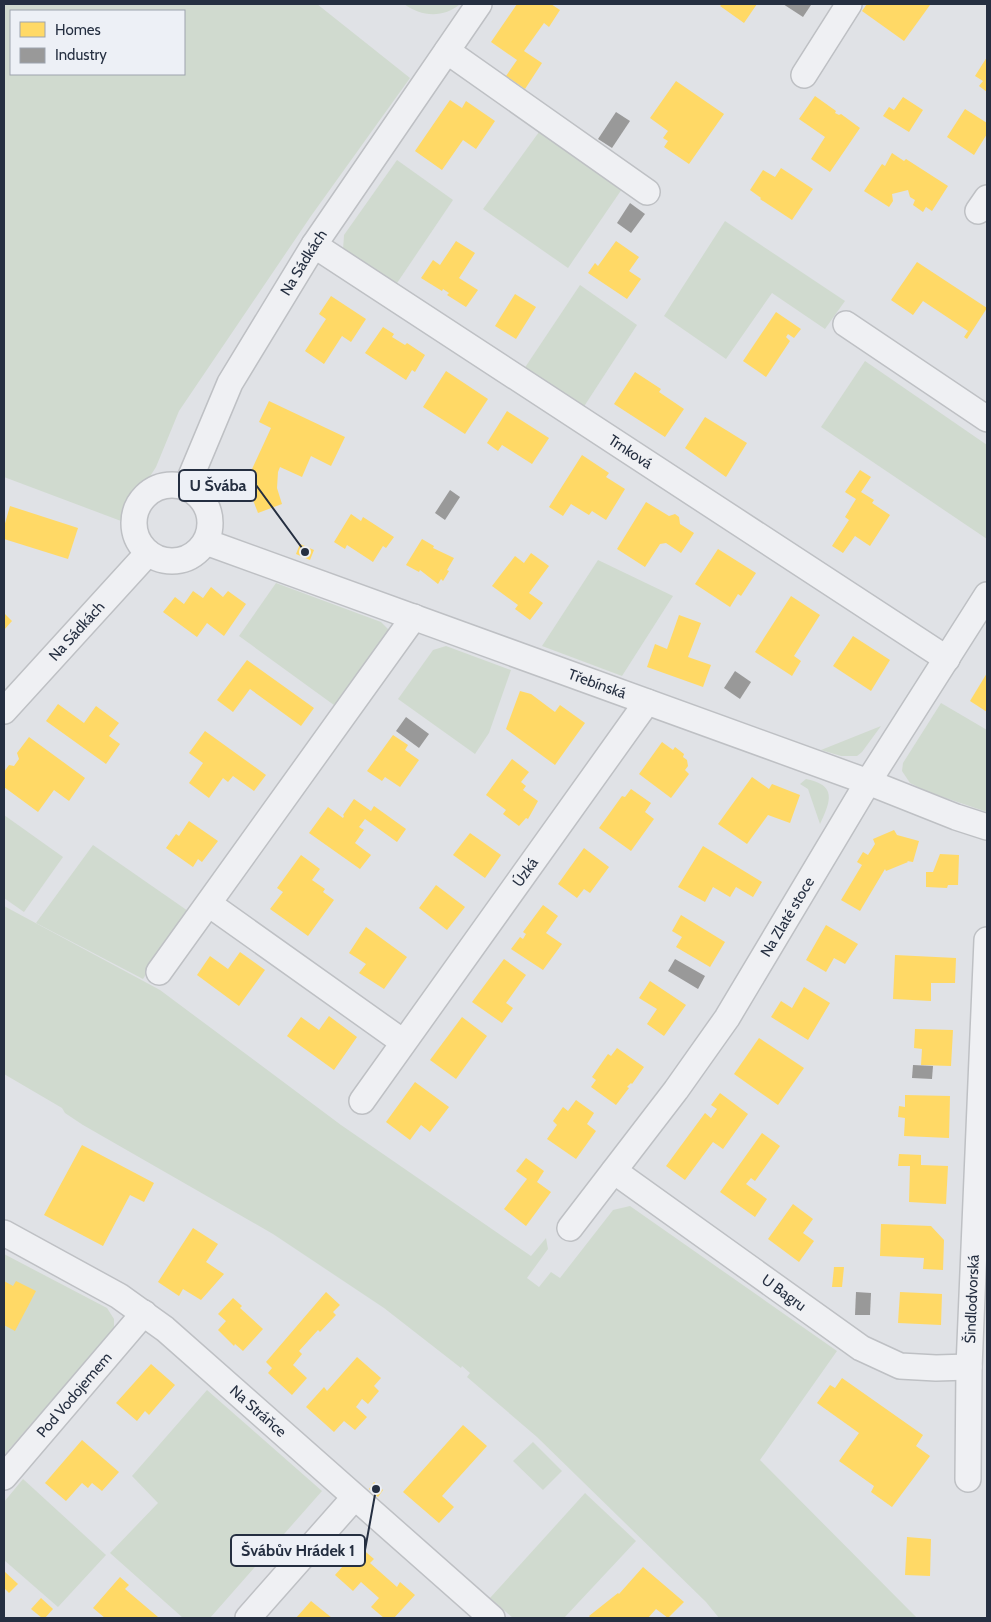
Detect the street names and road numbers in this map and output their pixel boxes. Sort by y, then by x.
street label: Na Sádkách [276,226,331,299]
street label: Trnková [605,431,656,473]
street label: Na Sádkách [45,598,108,665]
street label: Třebínská [566,665,629,703]
street label: Úzká [508,854,542,890]
street label: Na Zlaté stoce [757,873,818,960]
street label: Šindlodvorská [960,1253,983,1344]
street label: U Bagru [758,1271,810,1315]
street label: Pod Vodojemem [33,1349,115,1441]
street label: Na Stráňce [226,1382,290,1441]

